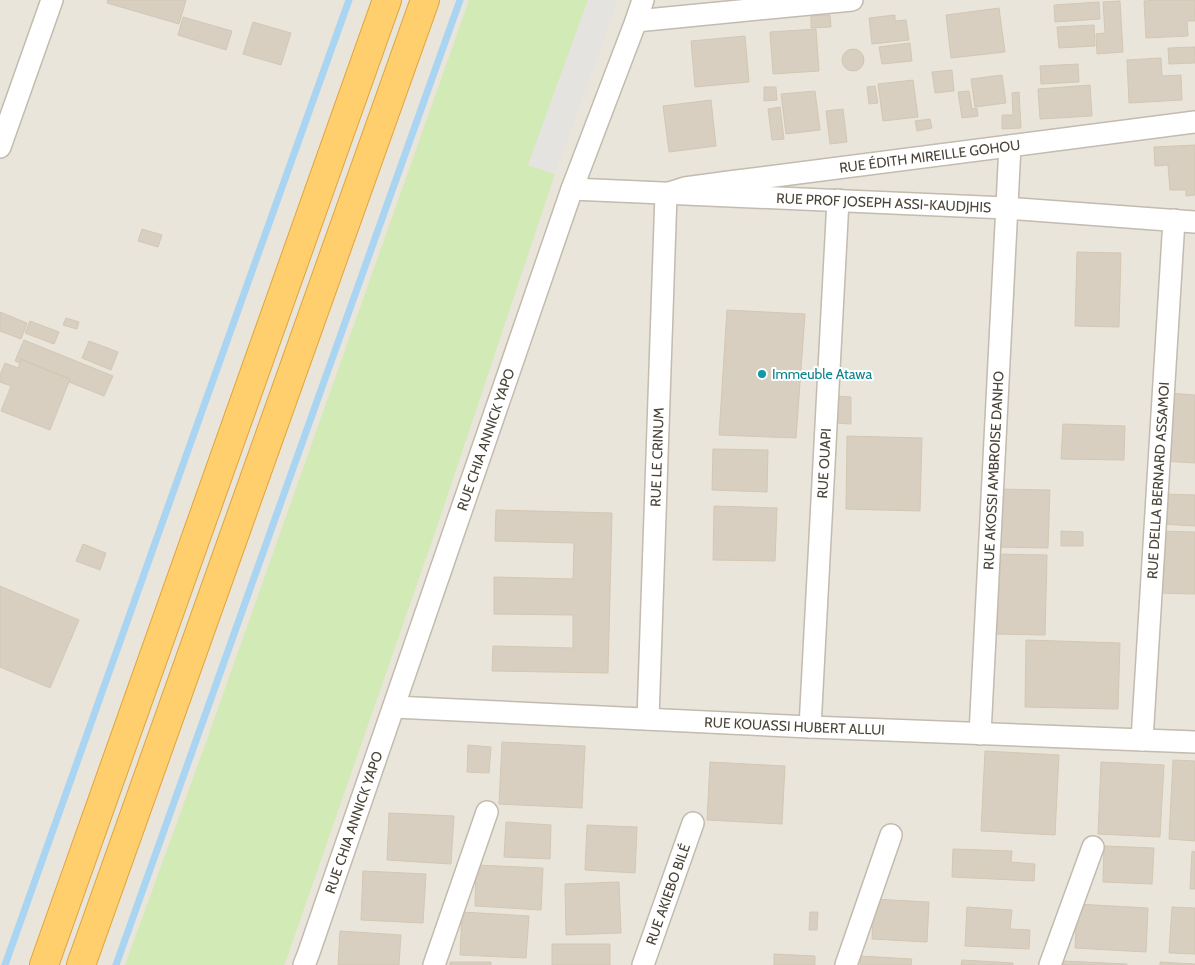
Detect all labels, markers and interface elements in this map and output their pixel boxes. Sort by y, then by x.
street label: RUE ÉDITH MIREILLE GOHOU [838,136,1021,177]
street label: RUE PROF JOSEPH ASSI-KAUDJHIS [776,189,992,216]
place label: Immeuble Atawa [772,365,872,383]
street label: RUE CHIA ANNICK YAPO [453,366,519,513]
marker: Immeuble Atawa [756,368,768,380]
street label: RUE AKOSSI AMBROISE DANHO [979,370,1008,570]
street label: RUE DELLA BERNARD ASSAMOI [1143,381,1173,580]
street label: RUE LE CRINUM [646,407,668,507]
street label: RUE OUAPI [813,428,835,499]
street label: RUE KOUASSI HUBERT ALLUI [704,713,885,739]
street label: RUE CHIA ANNICK YAPO [321,749,387,896]
street label: RUE AKIEBO BILÉ [642,841,694,947]

